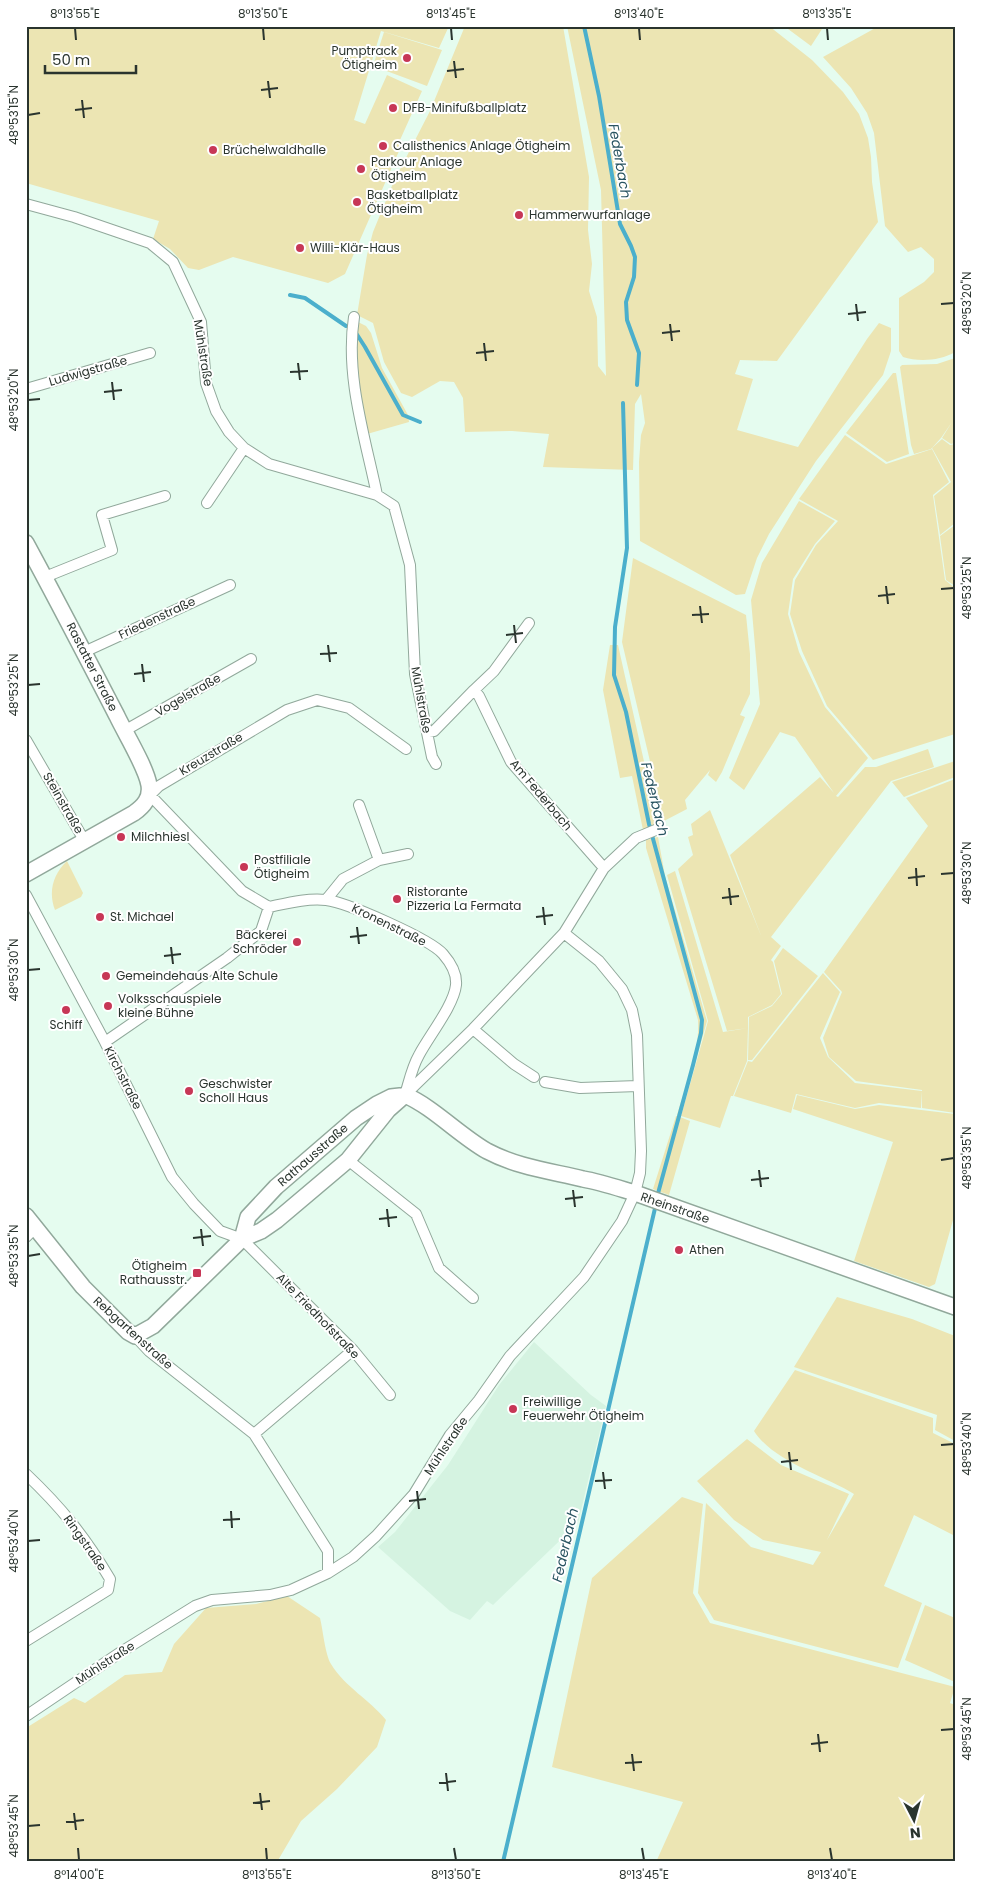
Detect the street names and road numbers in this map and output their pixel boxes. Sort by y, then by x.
street label: Mühlstraße [190,318,217,388]
street label: Ludwigstraße [47,351,129,390]
street label: Friedenstraße [116,592,198,643]
street label: Rastatter Straße [63,619,122,714]
street label: Mühlstraße [407,665,436,735]
street label: Vogelstraße [152,669,224,720]
street label: Kreuzstraße [176,728,246,779]
street label: Am Federbach [506,755,576,834]
street label: Steinstraße [39,769,88,837]
street label: Kronenstraße [349,899,429,950]
street label: Kirchstraße [100,1043,147,1112]
street label: Rathausstraße [274,1119,352,1190]
street label: Rheinstraße [638,1188,712,1227]
street label: Alte Friedhofstraße [273,1269,364,1362]
street label: Rebgartenstraße [90,1292,177,1373]
street label: Mühlstraße [420,1413,472,1478]
street label: Ringstraße [60,1511,111,1574]
street label: Mühlstraße [72,1637,138,1688]

